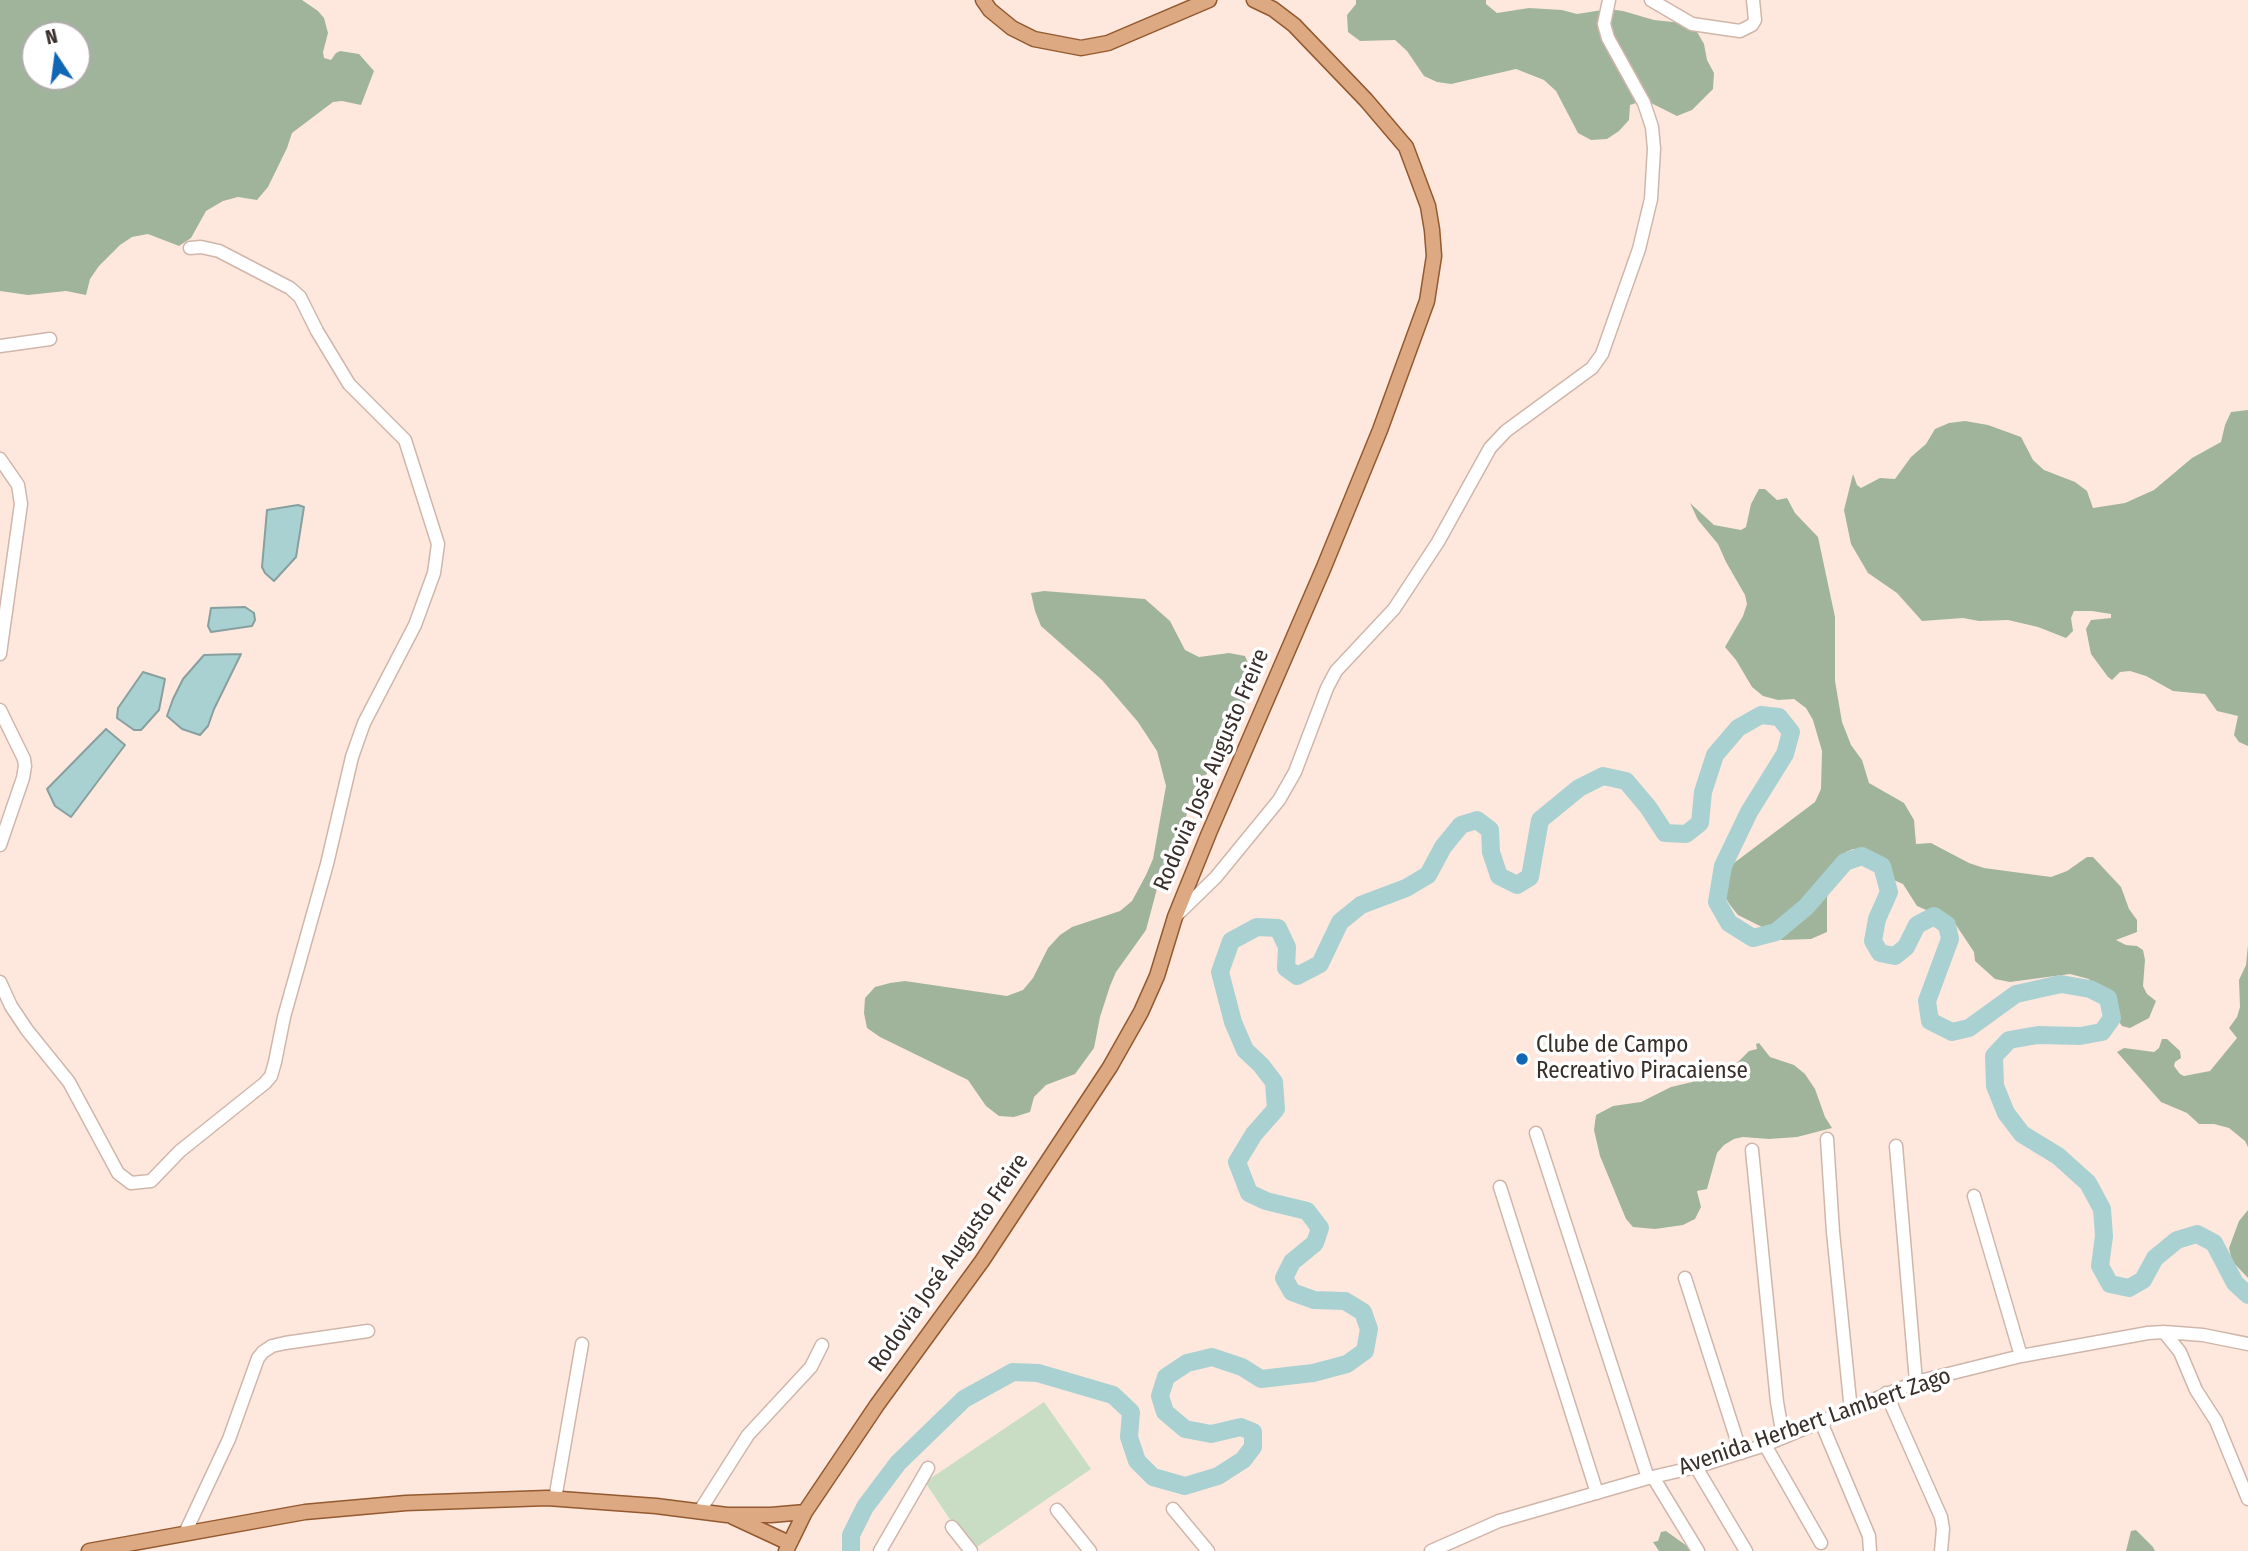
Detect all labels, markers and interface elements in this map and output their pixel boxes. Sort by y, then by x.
north arrow [21,21,91,91]
text: N [43,25,60,49]
street label: Rodovia José Augusto Freire [1148,645,1276,895]
place label: Clube de Campo Recreativo Piracaiense [1536,1032,1748,1086]
marker: Clube de Campo Recreativo Piracaiense [1514,1051,1530,1067]
street label: Rodovia José Augusto Freire [863,1149,1035,1377]
street label: Avenida Herbert Lambert Zago [1675,1362,1955,1482]

